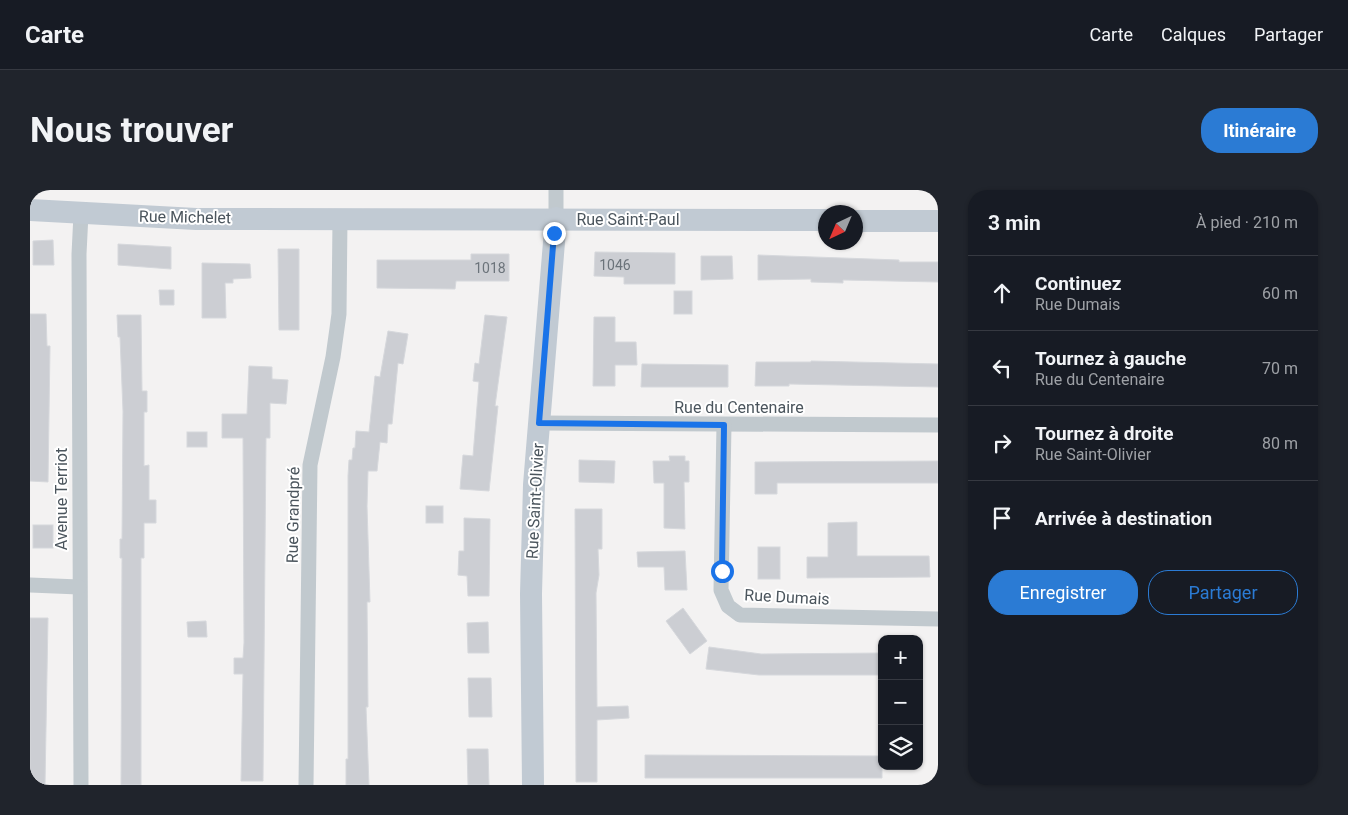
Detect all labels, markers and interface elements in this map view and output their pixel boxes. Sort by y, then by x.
text: Carte [25,21,84,49]
text: Carte [1090,24,1133,45]
text: Calques [1161,24,1226,45]
text: Partager [1254,24,1323,45]
button: Itinéraire [1201,108,1318,153]
text: Nous trouver [30,110,233,151]
north arrow [818,205,863,250]
street label: Rue Michelet [139,207,231,227]
street label: Rue Saint-Paul [576,210,680,229]
text: 3 min [988,211,1041,235]
text: À pied · 210 m [1196,213,1298,232]
route end [543,222,566,245]
house number: 1046 [599,257,631,273]
house number: 1018 [474,260,506,276]
text: Continuez [1035,272,1121,295]
icon: ahead [988,279,1016,307]
text: 60 m [1262,284,1298,303]
text: Rue Dumais [1035,295,1120,314]
text: Tournez à gauche [1035,347,1186,370]
icon: left [988,354,1016,382]
text: 70 m [1262,359,1298,378]
text: Rue du Centenaire [1035,370,1165,389]
street label: Rue du Centenaire [674,398,804,417]
text: Tournez à droite [1035,422,1174,445]
icon: right [988,429,1016,457]
text: 80 m [1262,434,1298,453]
street label: Rue Saint-Olivier [522,442,548,559]
text: Rue Saint-Olivier [1035,445,1151,464]
street label: Avenue Terriot [52,448,71,550]
street label: Rue Grandpré [283,467,303,563]
icon: arrive [988,504,1016,532]
text: Arrivée à destination [1035,507,1212,530]
route start [711,560,734,583]
button: Enregistrer [988,570,1138,615]
button: Partager [1148,570,1298,615]
street label: Rue Dumais [744,585,830,609]
map controls [878,635,923,770]
button: + [878,635,923,680]
button: − [878,680,923,725]
button: layers [878,725,923,770]

